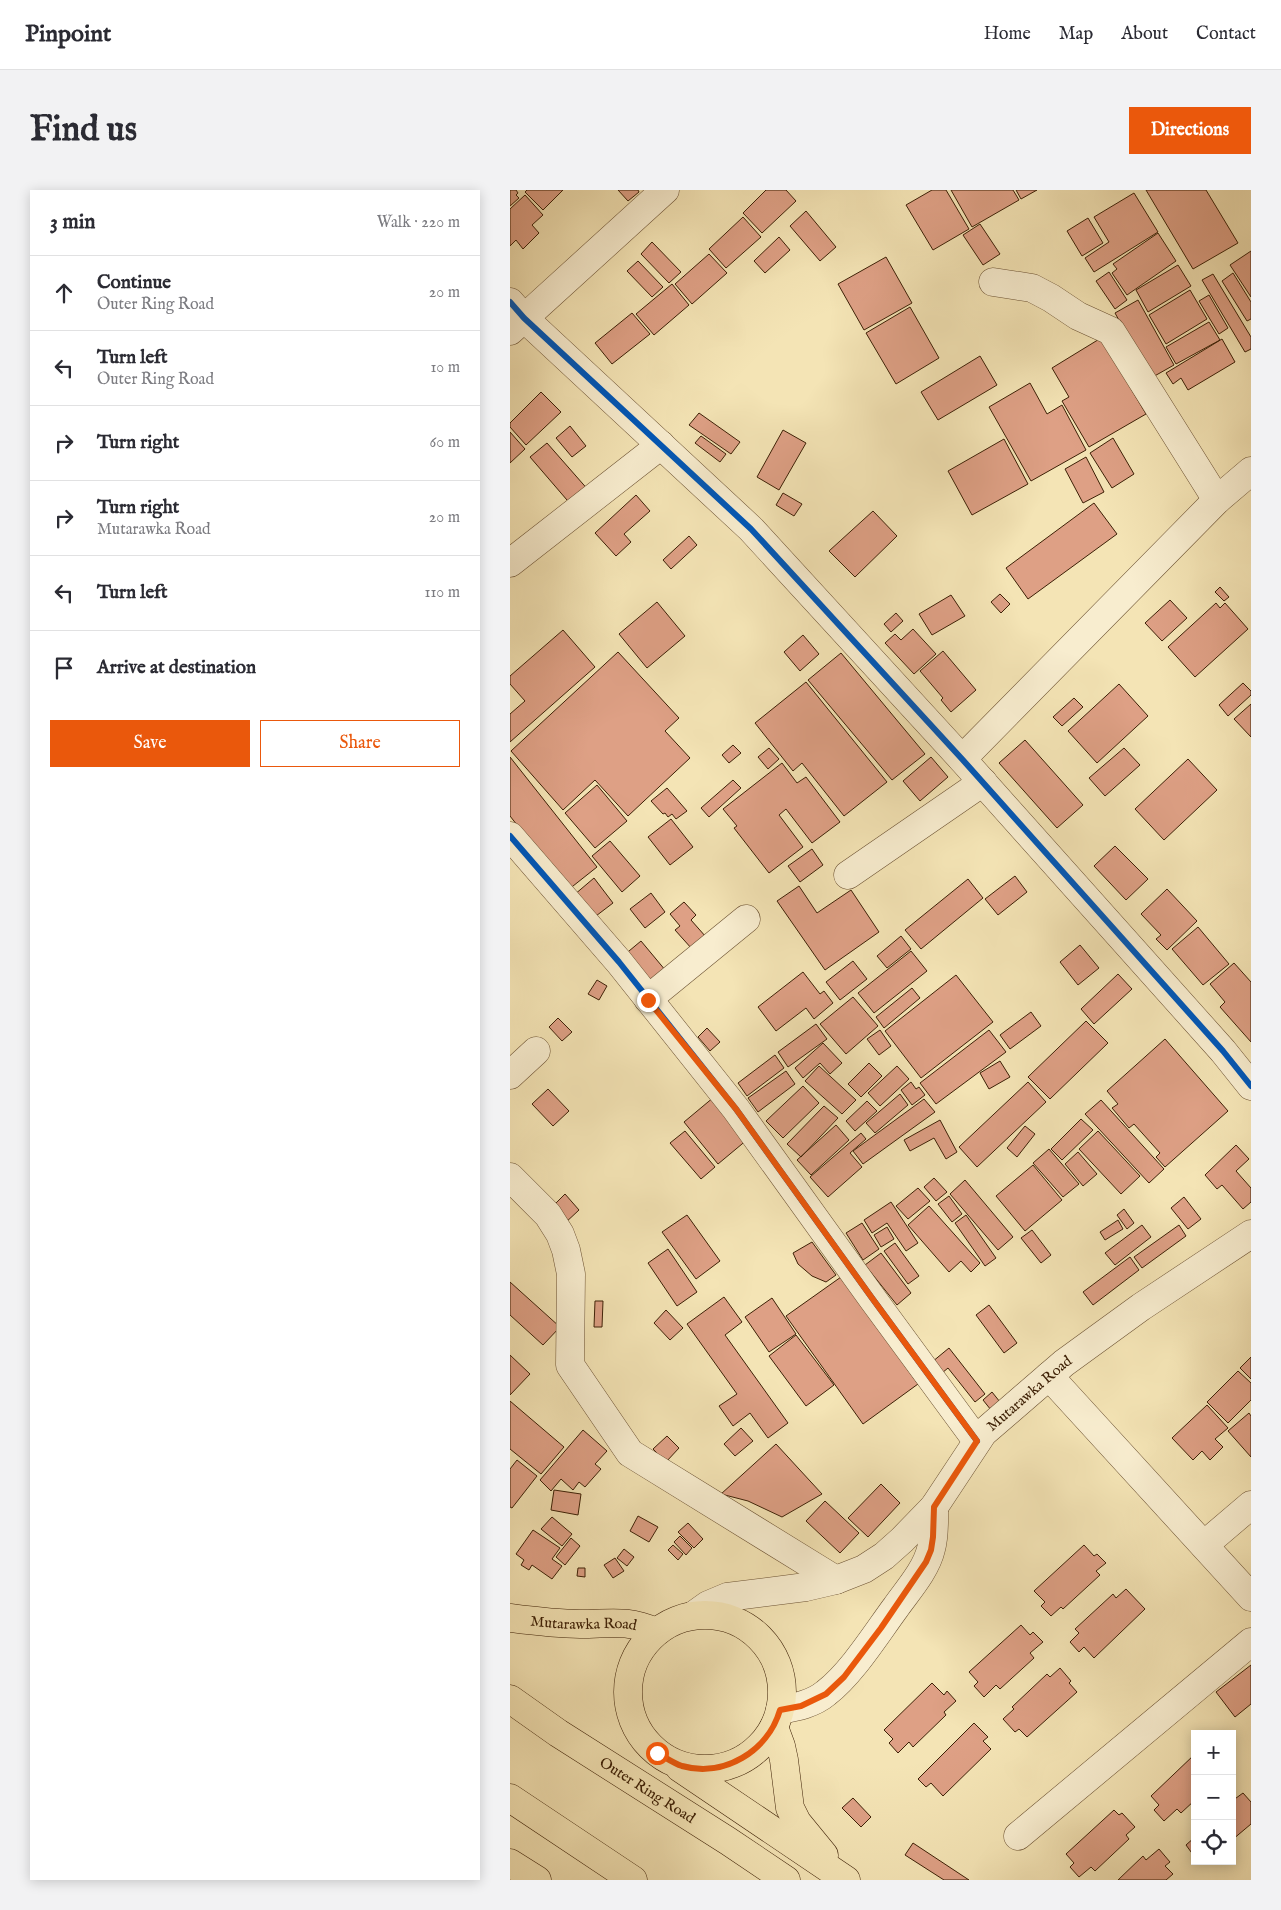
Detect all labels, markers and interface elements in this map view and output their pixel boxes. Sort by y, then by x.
text: Pinpoint [25,19,111,50]
text: Home [984,23,1031,46]
text: Map [1059,23,1093,46]
text: About [1121,23,1168,46]
text: Contact [1196,23,1256,46]
button: Directions [1129,107,1251,154]
text: Find us [30,108,137,153]
text: 3 min [50,209,95,236]
text: Walk · 220 m [377,213,460,233]
text: Continue [97,271,171,295]
icon: ahead [50,279,78,307]
text: 20 m [429,283,460,303]
text: Outer Ring Road [97,295,214,315]
text: Turn left [97,346,168,370]
icon: left [50,354,78,382]
text: 10 m [430,358,460,378]
text: Outer Ring Road [97,370,214,390]
icon: right [50,429,78,457]
text: Turn right [97,431,179,455]
text: 60 m [430,433,460,453]
text: Turn right [97,496,179,520]
icon: right [50,504,78,532]
text: 20 m [429,508,460,528]
text: Mutarawka Road [97,520,211,540]
icon: left [50,579,78,607]
text: Turn left [97,581,168,605]
text: 110 m [424,583,460,603]
icon: arrive [50,654,78,682]
text: Arrive at destination [97,656,256,680]
button: Save [50,720,250,767]
button: Share [260,720,460,767]
route end [637,989,660,1012]
street label: Mutarawka Road [983,1350,1076,1435]
street label: Mutarawka Road [529,1611,639,1635]
map controls [1191,1730,1236,1865]
button: + [1191,1730,1236,1775]
route start [646,1742,669,1765]
street label: Outer Ring Road [596,1752,700,1828]
button: − [1191,1775,1236,1820]
button: locate [1191,1820,1236,1865]

